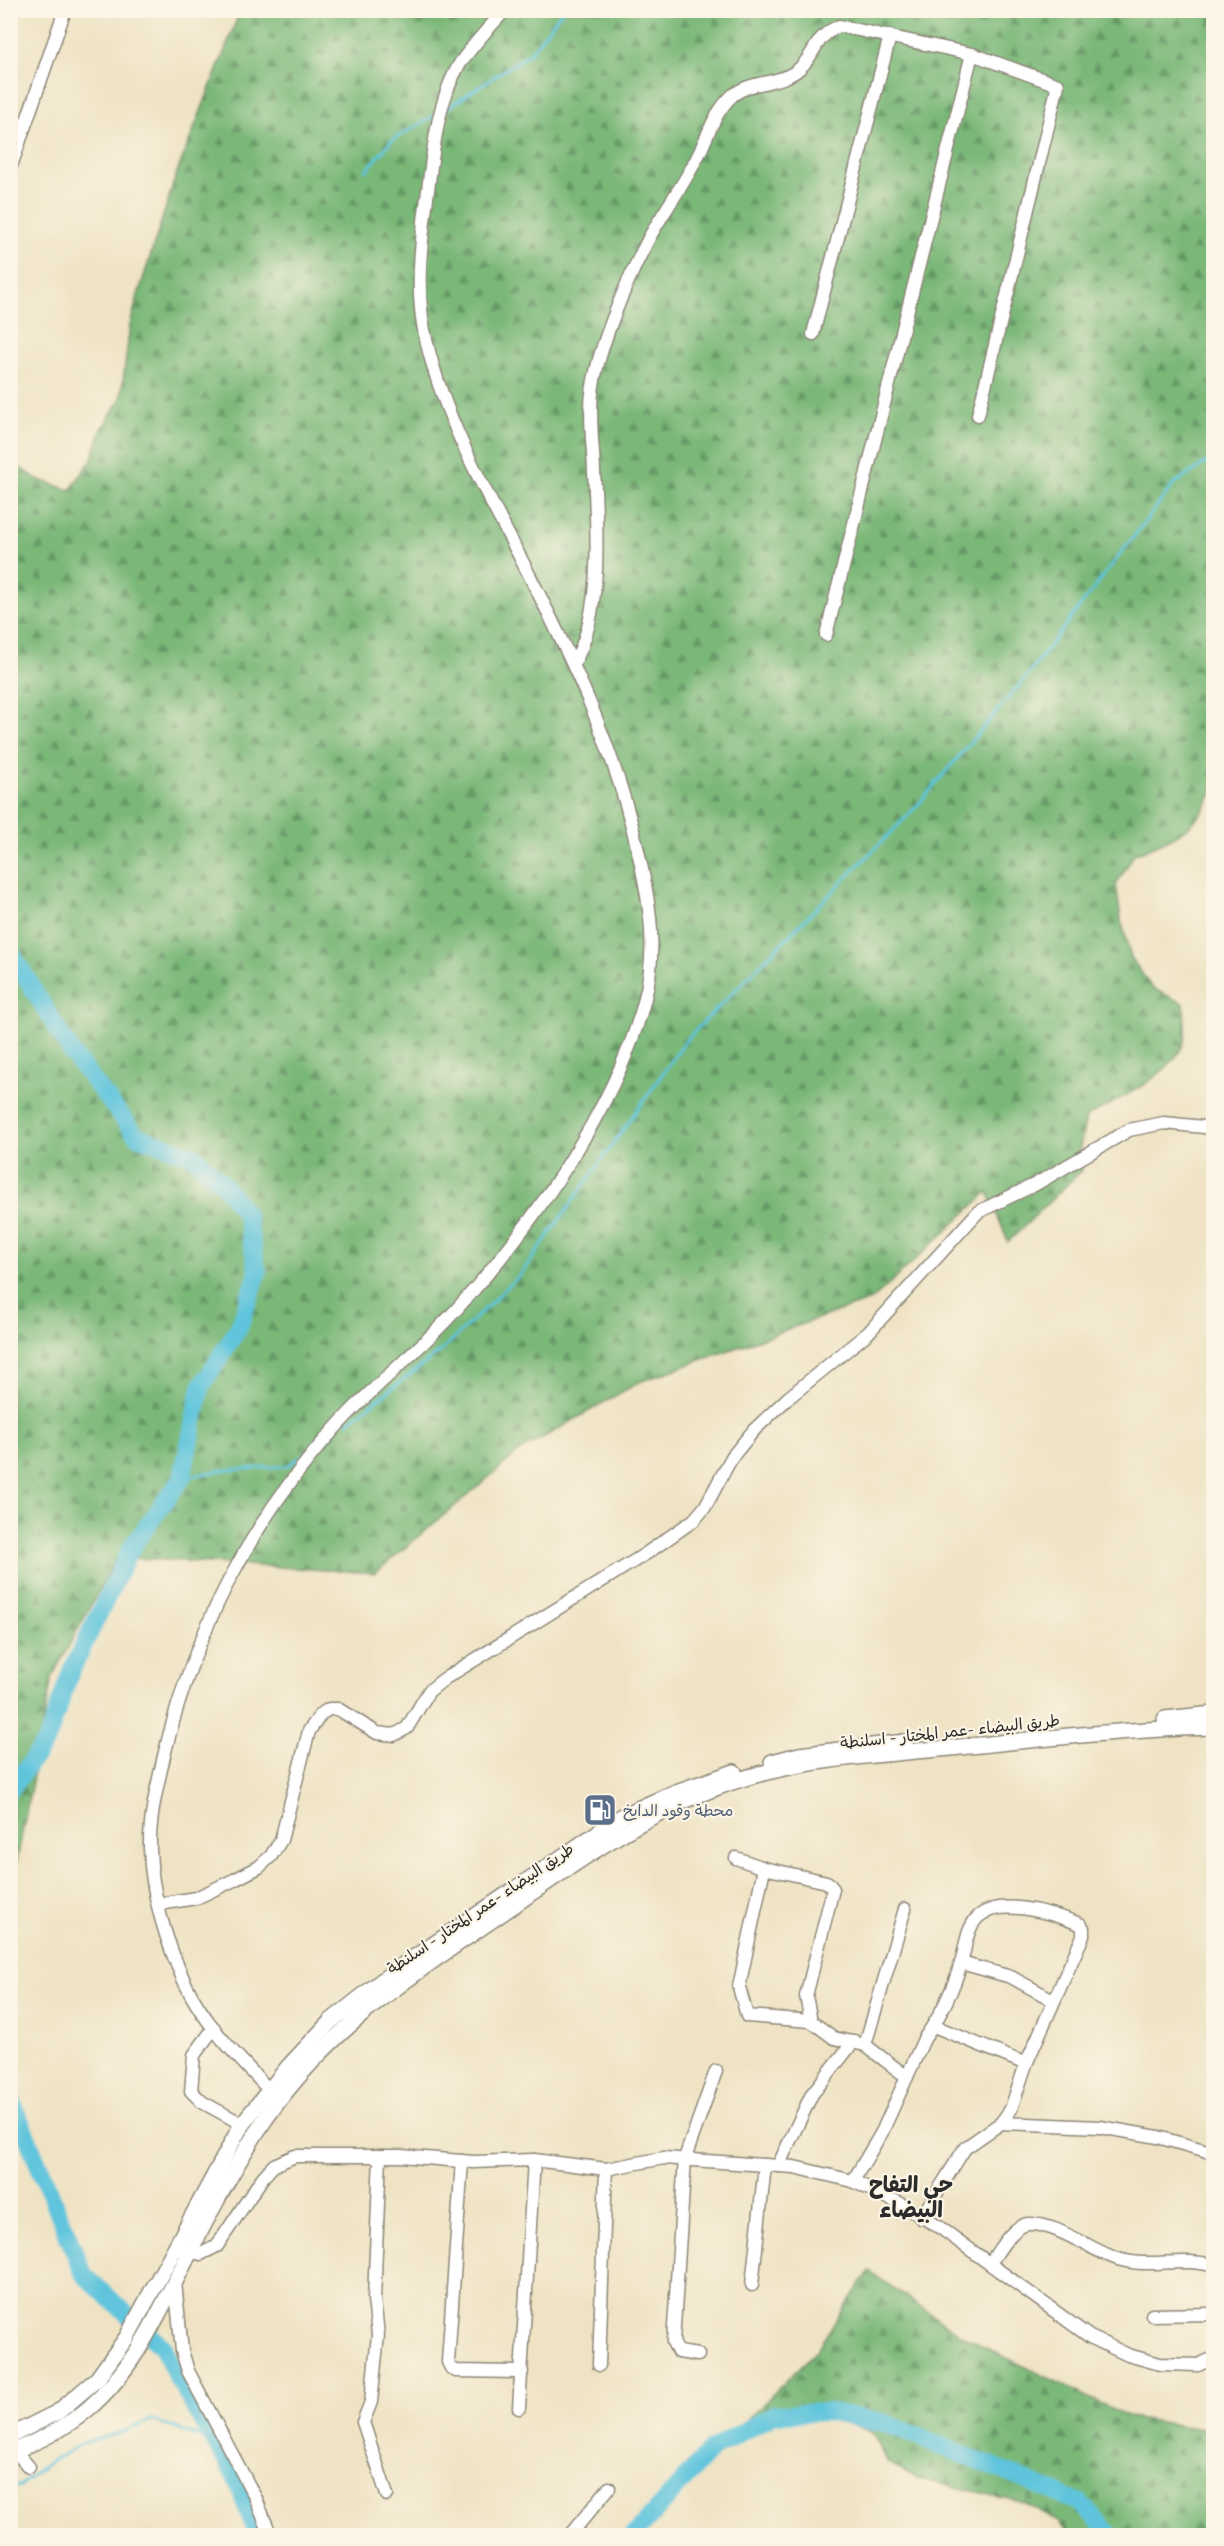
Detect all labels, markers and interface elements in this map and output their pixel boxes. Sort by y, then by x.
street label: طريق البيضاء -عمر المختار - اسلنطة [839,1710,1061,1752]
fuel station icon: محطة وقود الدايخ [582,1792,618,1828]
place label: محطة وقود الدايخ [623,1800,733,1821]
street label: طريق البيضاء -عمر المختار - اسلنطة [383,1838,577,1978]
district label: حي التفاح البيضاء [869,2170,953,2223]

